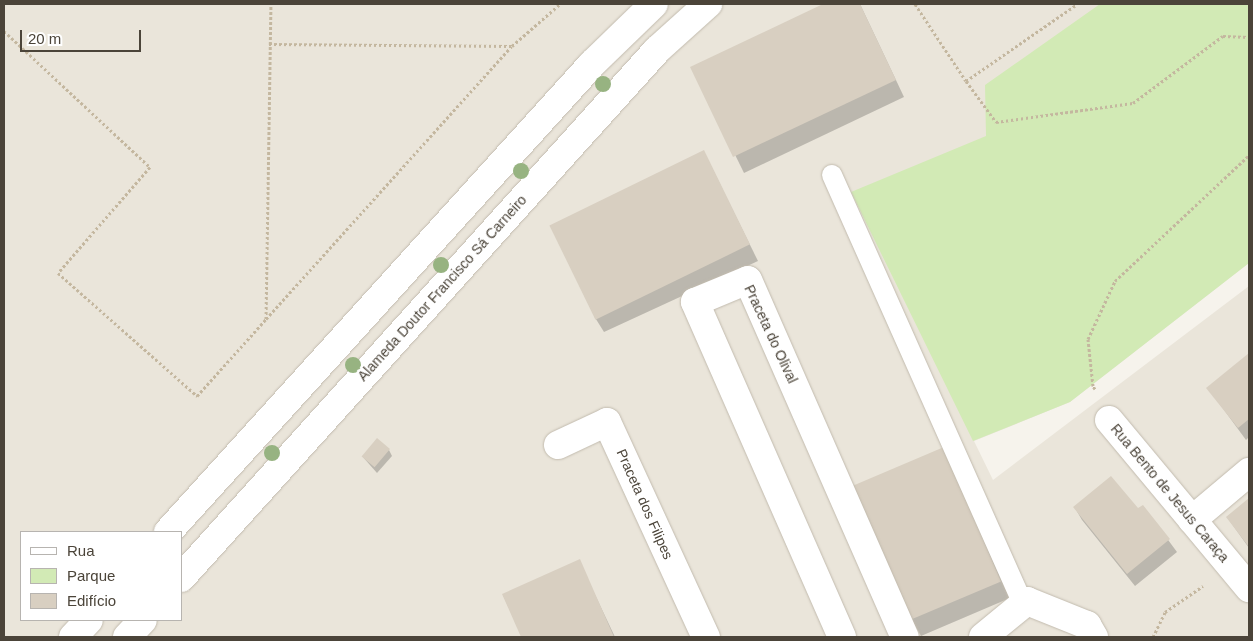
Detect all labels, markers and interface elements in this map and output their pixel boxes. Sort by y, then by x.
scale bar [22,20,144,52]
text: 20 m [28,30,61,47]
street label: Alameda Doutor Francisco Sá Carneiro [354,192,530,384]
street label: Praceta do Olival [741,282,801,386]
street label: Rua Bento de Jesus Caraça [1107,421,1233,565]
street label: Praceta dos Filipes [613,446,677,562]
legend [20,531,182,621]
text: Rua [67,542,95,559]
text: Parque [67,567,115,584]
text: Edifício [67,592,116,609]

